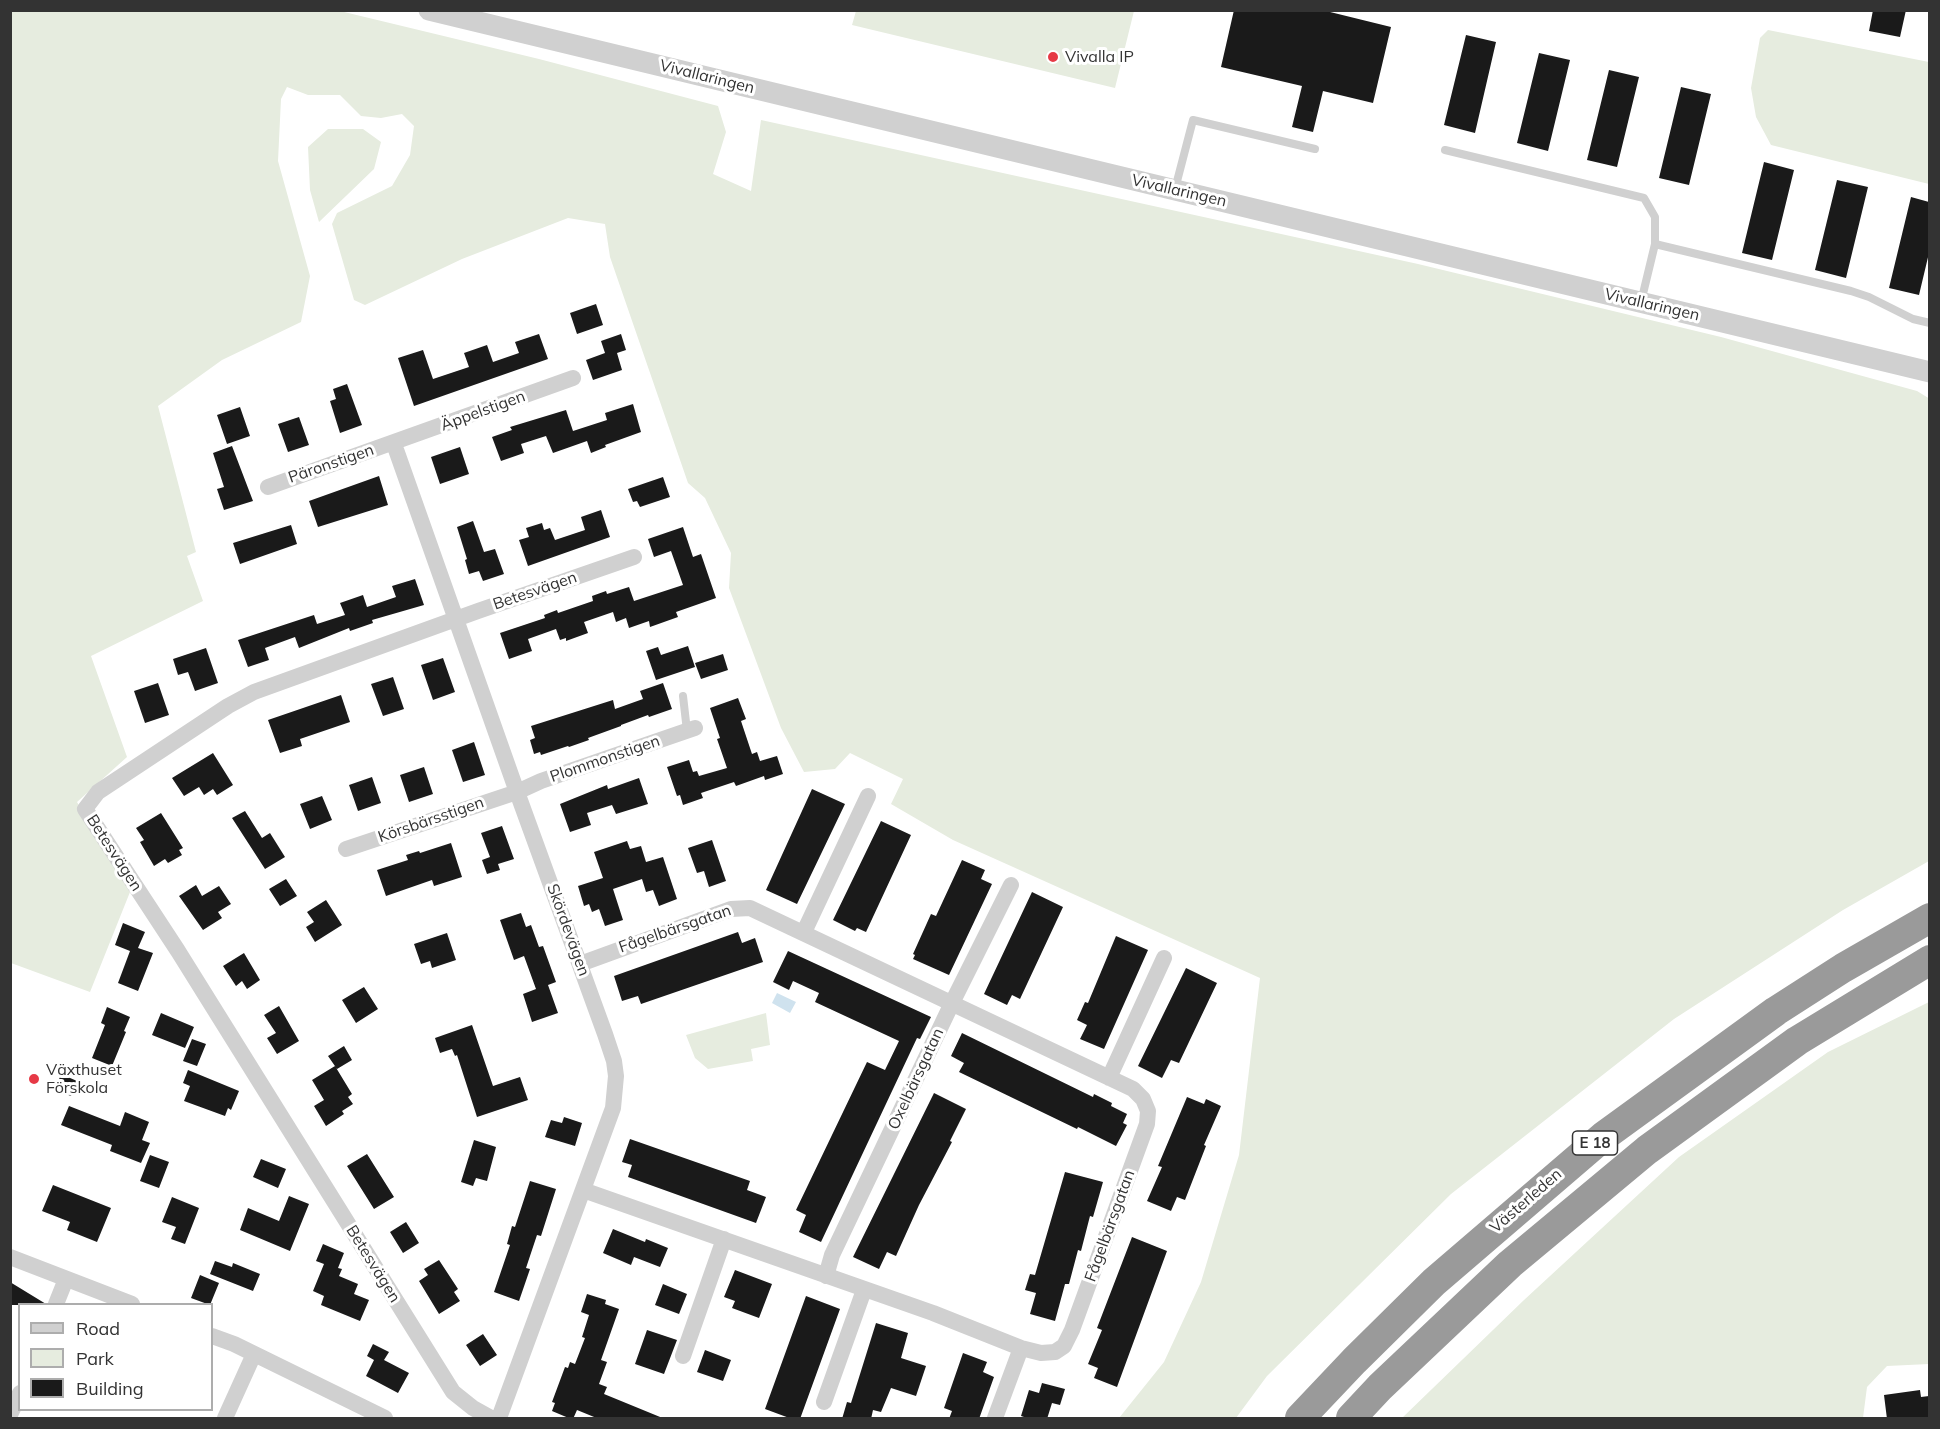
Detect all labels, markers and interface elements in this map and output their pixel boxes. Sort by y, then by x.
place label: Vivalla IP [1065,47,1134,67]
marker: Vivalla IP [1046,50,1060,64]
street label: Vivallaringen [658,56,756,98]
street label: Vivallaringen [1130,171,1228,211]
street label: Vivallaringen [1603,285,1701,325]
street label: Äppelstigen [438,387,528,435]
street label: Päronstigen [286,440,376,488]
street label: Betesvägen [491,568,579,614]
street label: Plommonstigen [548,731,662,787]
street label: Körsbärsstigen [376,793,486,847]
street label: Betesvägen [82,811,146,895]
street label: Skördevägen [542,881,594,979]
street label: Fågelbärsgatan [616,901,734,957]
street label: Oxelbärsgatan [884,1025,948,1133]
place label: Växthuset Förskola [46,1060,122,1098]
marker: Växthuset Förskola [27,1072,41,1086]
road number: E 18 [1572,1131,1618,1155]
street label: Västerleden [1486,1165,1566,1237]
street label: Fågelbärsgatan [1081,1168,1139,1284]
street label: Betesvägen [342,1222,404,1306]
legend [18,1303,213,1411]
text: Road [76,1317,120,1340]
text: Park [76,1347,114,1370]
text: Building [76,1377,144,1400]

